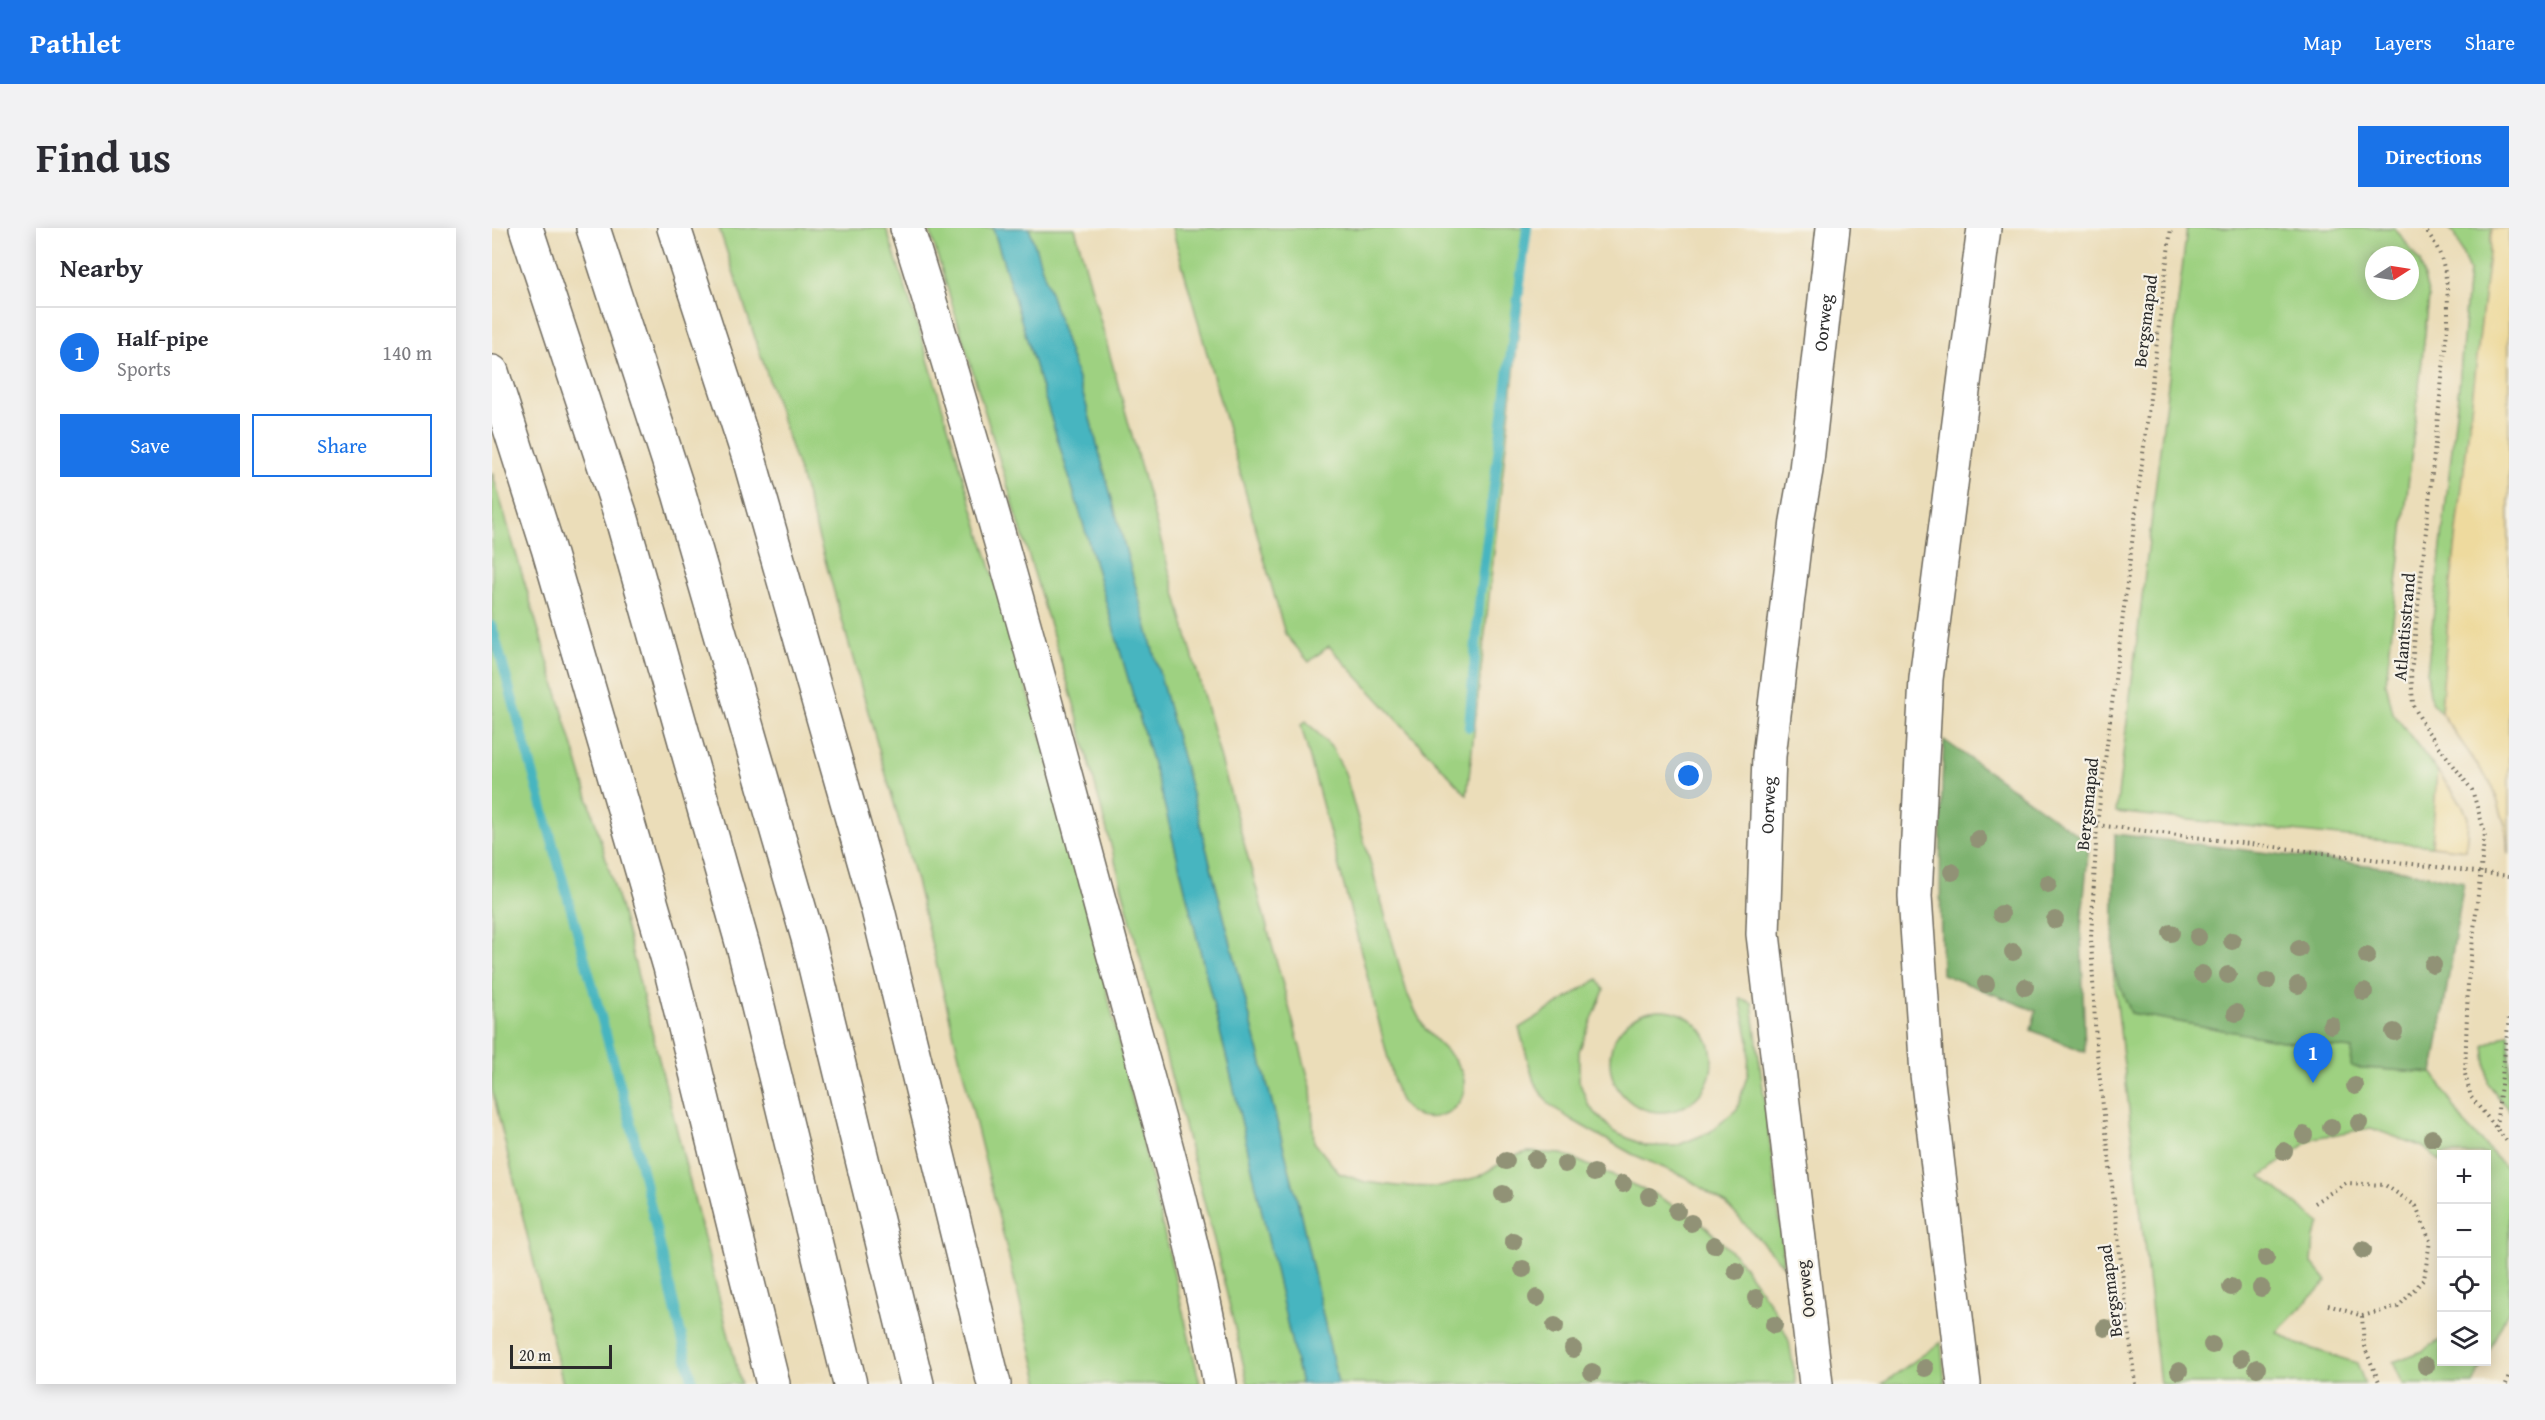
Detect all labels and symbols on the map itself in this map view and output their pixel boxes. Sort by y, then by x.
north arrow [2365,246,2419,300]
street label: Bergsmapad [2126,273,2164,369]
street label: Oorweg [1806,293,1839,353]
street label: Atlantisstrand [2386,571,2422,682]
street label: Bergsmapad [2069,756,2105,852]
your location [1674,761,1703,790]
street label: Oorweg [1753,776,1782,834]
pin: 1 [2294,1034,2332,1083]
street label: Bergsmapad [2091,1243,2129,1339]
street label: Oorweg [1788,1259,1822,1319]
scale bar [510,1342,612,1370]

